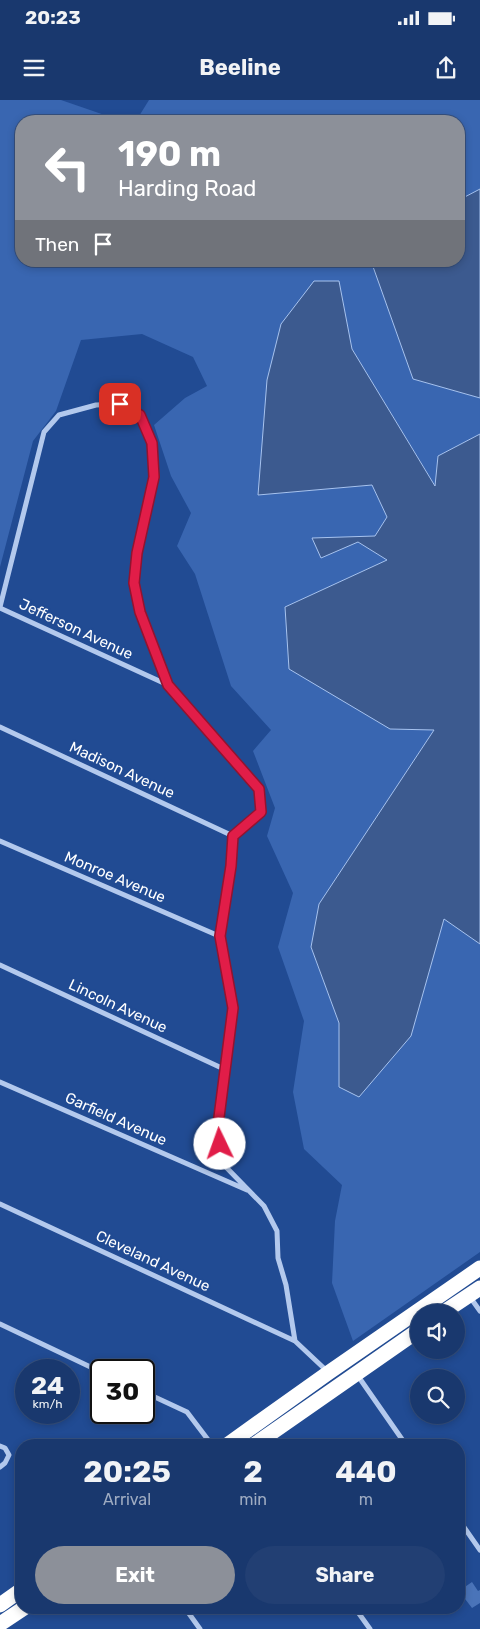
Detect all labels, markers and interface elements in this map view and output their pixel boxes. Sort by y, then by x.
text: 20:23 [25,6,81,29]
icon: menu [20,54,48,82]
text: Beeline [199,54,281,81]
icon: share [432,54,460,82]
text: 190 m [118,133,221,175]
icon: left [35,135,100,200]
text: Harding Road [118,175,256,202]
icon: arrive [89,230,117,258]
text: Then [35,233,79,256]
pin [99,383,141,425]
icon: arrive [106,390,134,418]
street label: Jefferson Avenue [16,595,136,663]
street label: Madison Avenue [67,738,177,802]
street label: Monroe Avenue [62,848,168,906]
street label: Lincoln Avenue [66,975,170,1037]
street label: Garfield Avenue [62,1089,170,1149]
position arrow [193,1117,245,1169]
street label: Cleveland Avenue [93,1227,213,1295]
map controls [410,1304,465,1424]
button: sound [410,1304,465,1359]
speed limit sign: 30 [90,1359,155,1424]
button: search [410,1369,465,1424]
text: 24 [31,1371,64,1400]
text: km/h [33,1397,62,1411]
text: 20:25 [83,1454,171,1490]
text: 2 [243,1454,263,1490]
text: 440 [335,1454,397,1490]
text: Arrival [103,1490,151,1509]
text: min [239,1490,267,1509]
text: m [359,1490,373,1509]
button: Exit [35,1546,235,1604]
button: Share [245,1546,445,1604]

